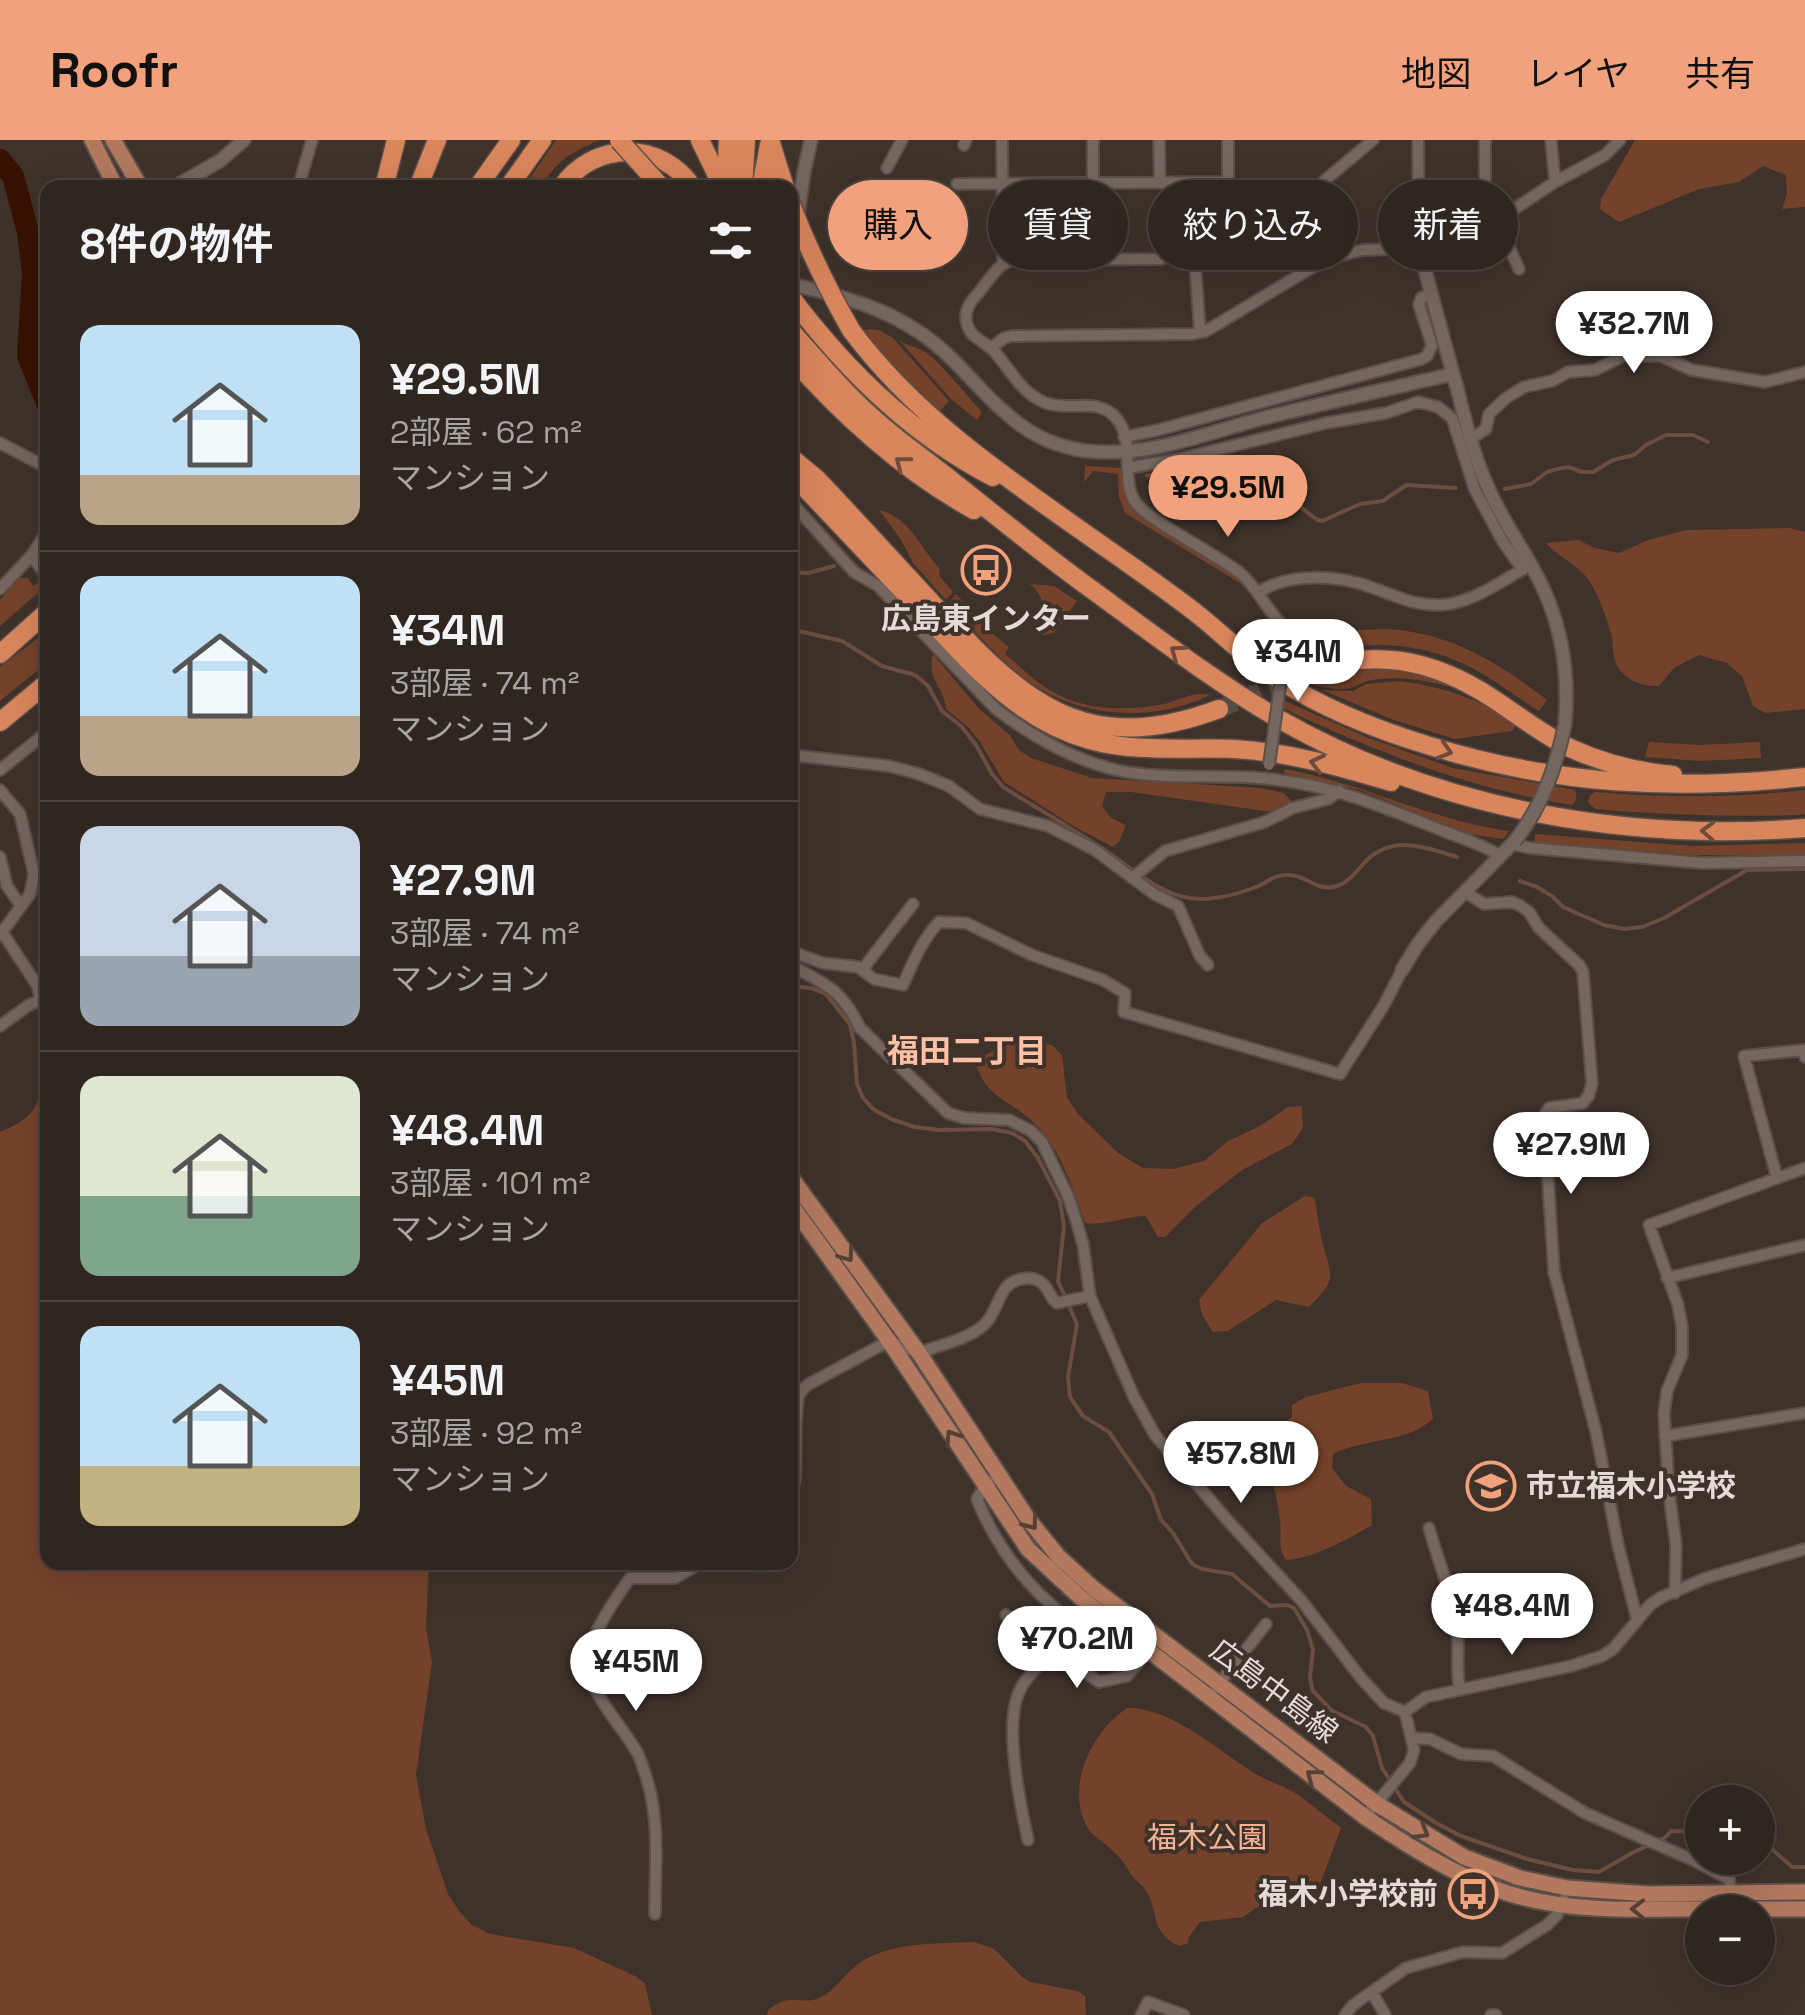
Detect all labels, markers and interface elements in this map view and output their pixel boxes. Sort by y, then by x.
text: Roofr [50,40,178,101]
text: 地図 [1401,52,1471,96]
text: レイヤ [1526,52,1630,96]
text: 共有 [1685,52,1755,96]
chip: 購入 [828,180,968,270]
chip: 賃貸 [988,180,1128,270]
chip: 絞り込み [1148,180,1358,270]
chip: 新着 [1378,180,1518,270]
icon: filters [703,213,758,268]
text: 8件の物件 [80,218,273,271]
pin: ¥32.7M [1553,291,1715,376]
text: ¥32.7M [1578,303,1690,343]
text: ¥29.5M [390,353,541,406]
icon: home [160,365,280,485]
text: 2部屋 · 62 m² [390,412,582,452]
pin: ¥29.5M [1147,455,1309,540]
one-way arrow [895,457,913,475]
text: マンション [390,458,550,498]
text: ¥29.5M [1170,467,1286,507]
bus stop icon: 広島東インター [960,544,1012,596]
place label: 広島東インター [881,599,1091,638]
text: ¥34M [390,604,505,657]
icon: home [160,616,280,736]
pin: ¥34M [1239,619,1357,704]
text: ¥34M [1254,631,1342,671]
one-way arrow [1170,646,1188,663]
text: 3部屋 · 74 m² [390,663,579,703]
text: マンション [390,709,550,749]
one-way arrow [1436,739,1453,760]
one-way arrow [1309,753,1326,774]
one-way arrow [1699,820,1715,841]
text: ¥27.9M [390,854,536,907]
icon: home [160,866,280,986]
text: 3部屋 · 74 m² [390,913,579,953]
text: マンション [390,959,550,999]
district label: 福田二丁目 [887,1031,1047,1071]
text: ¥48.4M [390,1104,544,1157]
pin: ¥27.9M [1490,1112,1652,1197]
icon: home [160,1116,280,1236]
text: ¥27.9M [1515,1124,1627,1164]
text: 3部屋 · 101 m² [390,1163,590,1203]
text: マンション [390,1209,550,1249]
one-way arrow [836,1244,853,1262]
text: ¥45M [390,1354,505,1407]
icon: home [160,1366,280,1486]
text: 3部屋 · 92 m² [390,1413,582,1453]
pin: ¥57.8M [1160,1421,1322,1506]
one-way arrow [946,1429,965,1447]
text: ¥57.8M [1185,1433,1297,1473]
text: マンション [390,1459,550,1499]
school or university icon: 市立福木小学校 [1465,1460,1517,1512]
place label: 市立福木小学校 [1526,1466,1736,1505]
one-way arrow [1020,1511,1037,1529]
pin: ¥48.4M [1431,1573,1593,1658]
text: ¥48.4M [1453,1585,1571,1625]
pin: ¥70.2M [996,1606,1158,1691]
text: ¥70.2M [1020,1618,1134,1658]
pin: ¥45M [577,1629,695,1714]
street label: 広島中島線 [1203,1630,1346,1751]
text: ¥45M [592,1641,680,1681]
one-way arrow [1306,1771,1324,1788]
map controls [1685,1785,1775,1985]
button: + [1685,1785,1775,1875]
park label: 福木公園 [1147,1818,1267,1857]
one-way arrow [1411,1820,1429,1839]
bus stop icon: 福木小学校前 [1447,1868,1499,1920]
place label: 福木小学校前 [1258,1874,1438,1913]
button: − [1685,1895,1775,1985]
one-way arrow [1629,1899,1645,1920]

